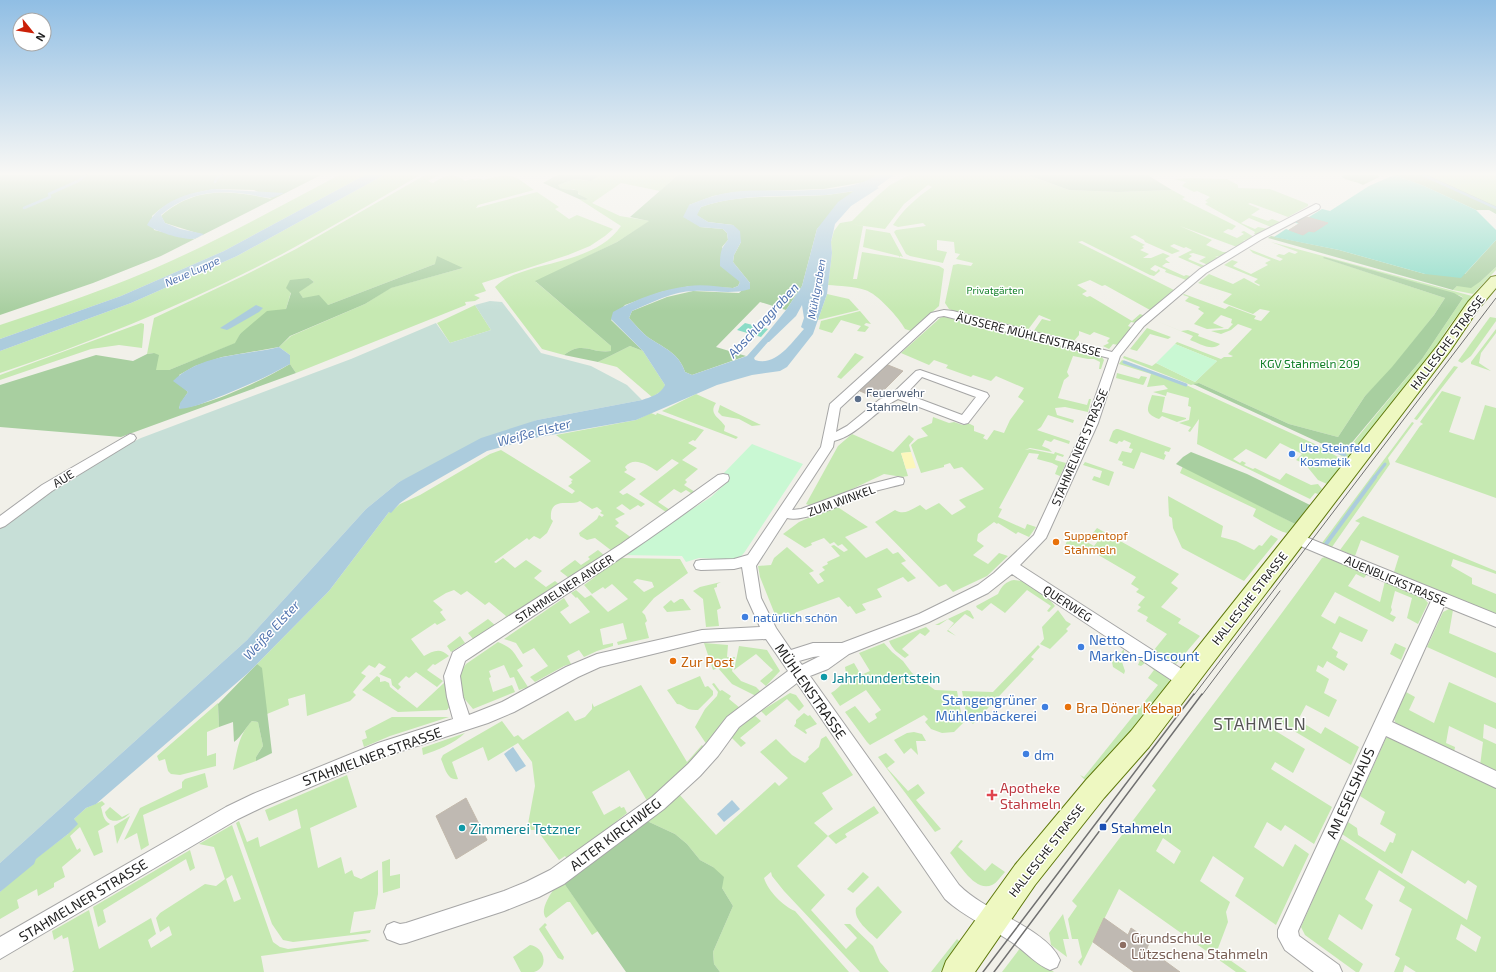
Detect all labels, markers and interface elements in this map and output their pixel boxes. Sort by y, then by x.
north arrow [12,12,52,52]
text: N [33,31,49,44]
water label: Neue Luppe [163,253,222,289]
water label: Mühlgraben [804,258,828,320]
water label: Abschlaggraben [724,279,802,361]
park label: Privatgärten [967,284,1024,296]
street label: HALLESCHE STRASSE [1407,292,1487,392]
street label: ÄUSSERE MÜHLENSTRASSE [955,309,1103,359]
park label: KGV Stahmeln 209 [1260,356,1360,370]
place label: Feuerwehr Stahmeln [866,385,925,413]
street label: STAHMELNER STRASSE [1048,386,1110,508]
marker: Feuerwehr Stahmeln [853,394,863,404]
water label: Weiße Elster [495,414,573,450]
place label: Ute Steinfeld Kosmetik [1300,440,1371,468]
marker: Ute Steinfeld Kosmetik [1287,449,1297,459]
street label: AUE [50,466,76,490]
street label: ZUM WINKEL [805,481,877,519]
place label: Suppentopf Stahmeln [1064,528,1128,556]
marker: Suppentopf Stahmeln [1051,537,1061,547]
street label: HALLESCHE STRASSE [1208,548,1290,647]
street label: STAHMELNER ANGER [512,551,616,625]
street label: AUENBLICKSTRASSE [1343,552,1450,608]
street label: QUERWEG [1040,582,1095,625]
water label: Weiße Elster [239,596,303,663]
place label: natürlich schön [753,610,838,624]
marker: natürlich schön [740,612,750,622]
place label: Netto Marken-Discount [1089,631,1199,664]
street label: MÜHLENSTRASSE [772,640,850,742]
marker: Netto Marken-Discount [1076,642,1086,652]
place label: Zur Post [681,653,734,670]
marker: Zur Post [668,656,678,666]
place label: Jahrhundertstein [832,669,941,686]
marker: Jahrhundertstein [819,672,829,682]
place label: Stangengrüner Mühlenbäckerei [935,691,1037,724]
place label: Bra Döner Kebap [1076,699,1182,716]
marker: Stangengrüner Mühlenbäckerei [1040,702,1050,712]
marker: Bra Döner Kebap [1063,702,1073,712]
district label: STAHMELN [1213,713,1307,733]
street label: STAHMELNER STRASSE [300,723,444,789]
street label: AM ESELSHAUS [1322,745,1378,841]
place label: dm [1034,746,1054,763]
marker: dm [1021,749,1031,759]
place label: Apotheke Stahmeln [1000,779,1061,812]
marker: Apotheke Stahmeln [987,790,997,800]
street label: ALTER KIRCHWEG [566,794,664,874]
street label: HALLESCHE STRASSE [1005,800,1087,899]
place label: Stahmeln [1111,819,1172,836]
place label: Zimmerei Tetzner [470,820,581,837]
marker: Stahmeln [1098,822,1108,832]
marker: Zimmerei Tetzner [457,823,467,833]
street label: STAHMELNER STRASSE [16,855,150,945]
place label: Grundschule Lützschena Stahmeln [1131,929,1268,962]
marker: Grundschule Lützschena Stahmeln [1118,940,1128,950]

